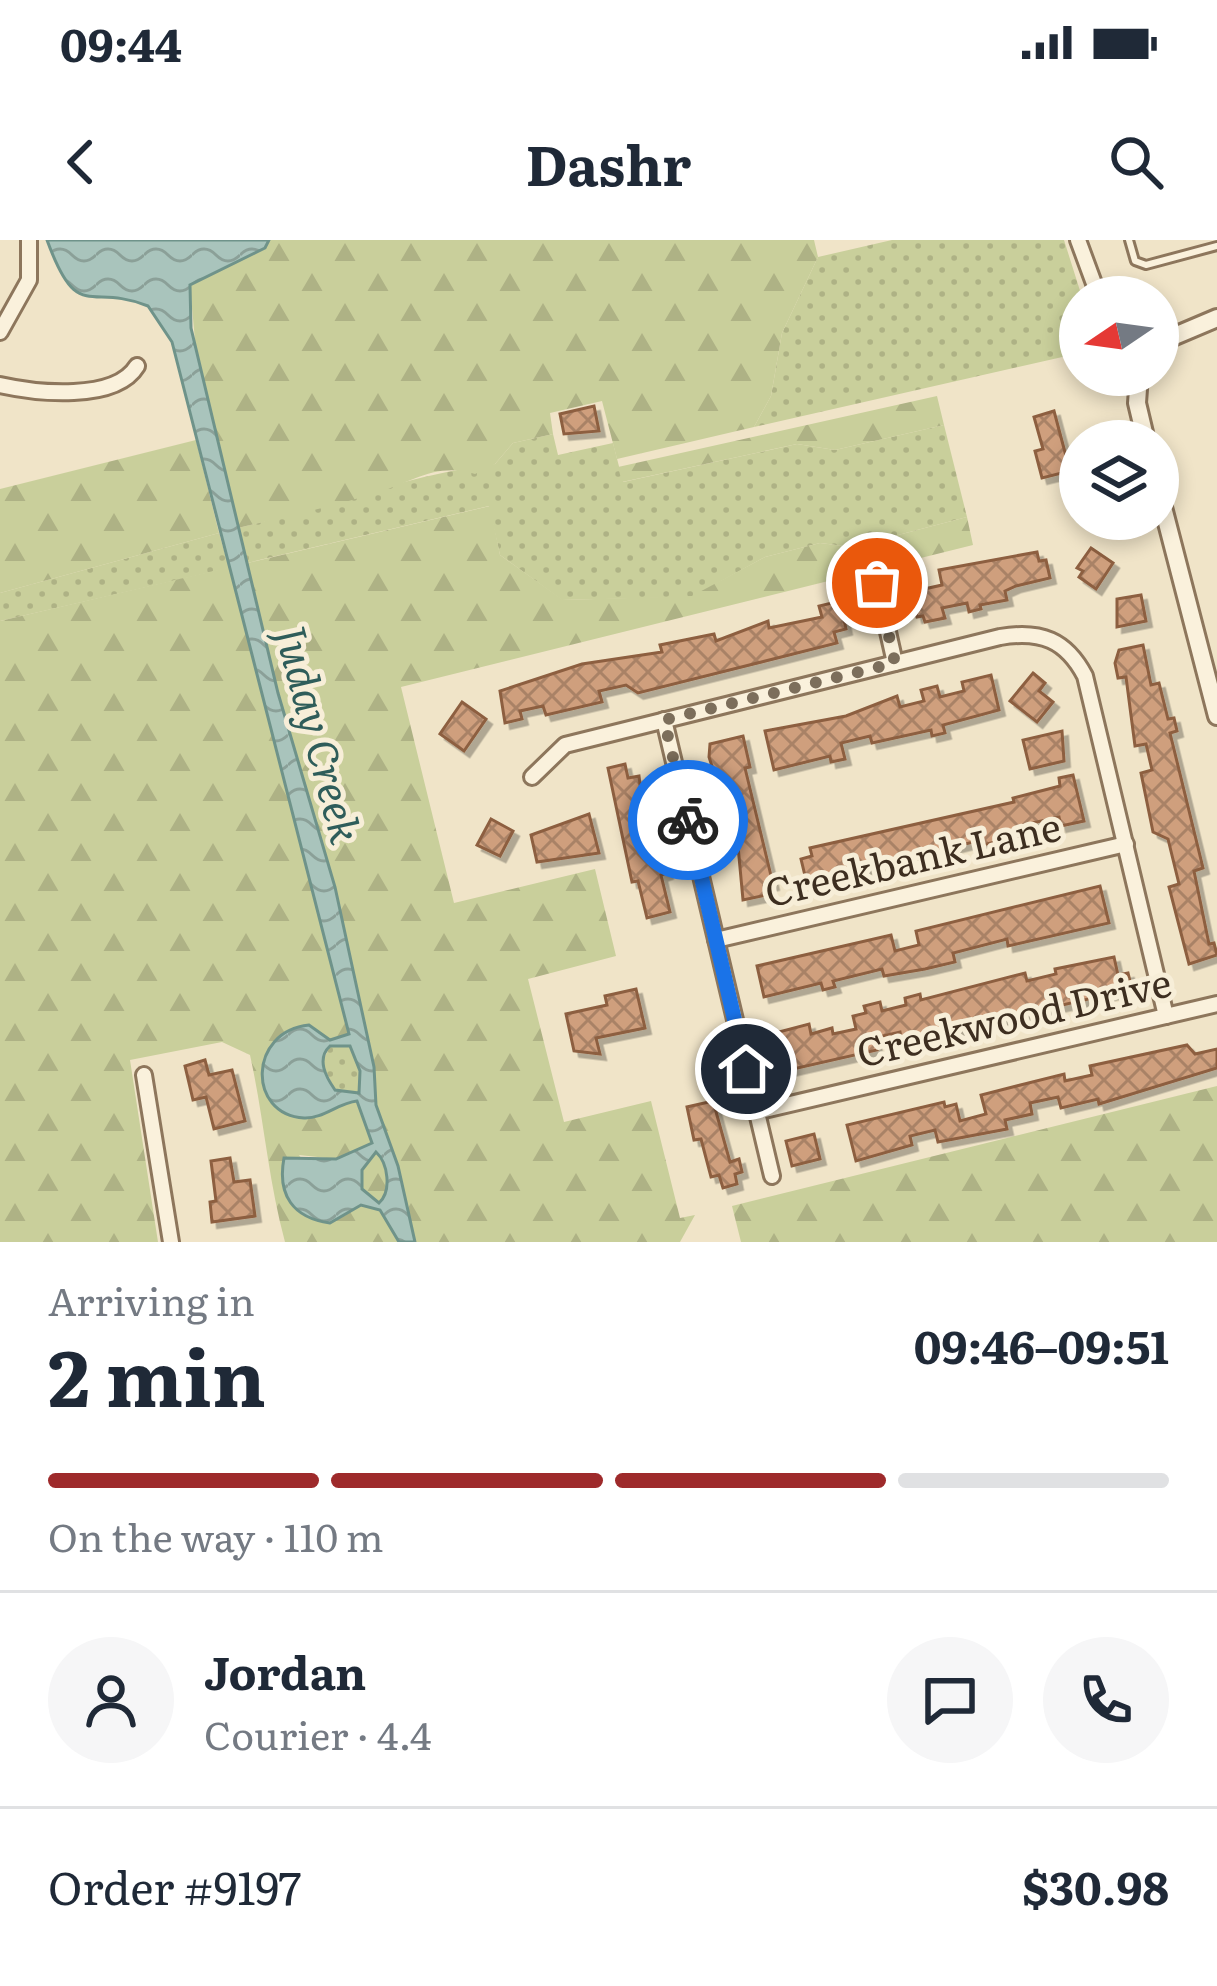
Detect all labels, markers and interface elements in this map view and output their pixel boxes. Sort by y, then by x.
text: 09:44 [60,9,182,76]
text: Dashr [526,122,691,203]
icon: back [48,129,114,195]
icon: search [1103,129,1169,195]
north arrow [1059,276,1179,396]
map controls [1059,276,1179,540]
button: layers [1059,420,1179,540]
pin [826,532,928,634]
icon: bag [844,550,910,616]
water label: Juday Creek [262,619,380,850]
courier [628,760,748,880]
icon: bike [655,787,721,853]
street label: Creekbank Lane [759,795,1066,919]
street label: Creekwood Drive [850,951,1176,1079]
pin [695,1018,797,1120]
icon: home [713,1036,779,1102]
text: Arriving in [48,1270,255,1328]
text: 09:46–09:51 [914,1311,1169,1378]
text: 2 min [48,1315,266,1431]
text: On the way · 110 m [48,1506,384,1564]
button: person [48,1637,174,1763]
text: Jordan [204,1637,366,1704]
button: chat [887,1637,1013,1763]
button: phone [1043,1637,1169,1763]
text: Courier · 4.4 [204,1704,431,1762]
text: Order #9197 [48,1852,301,1919]
text: $30.98 [1022,1852,1169,1919]

